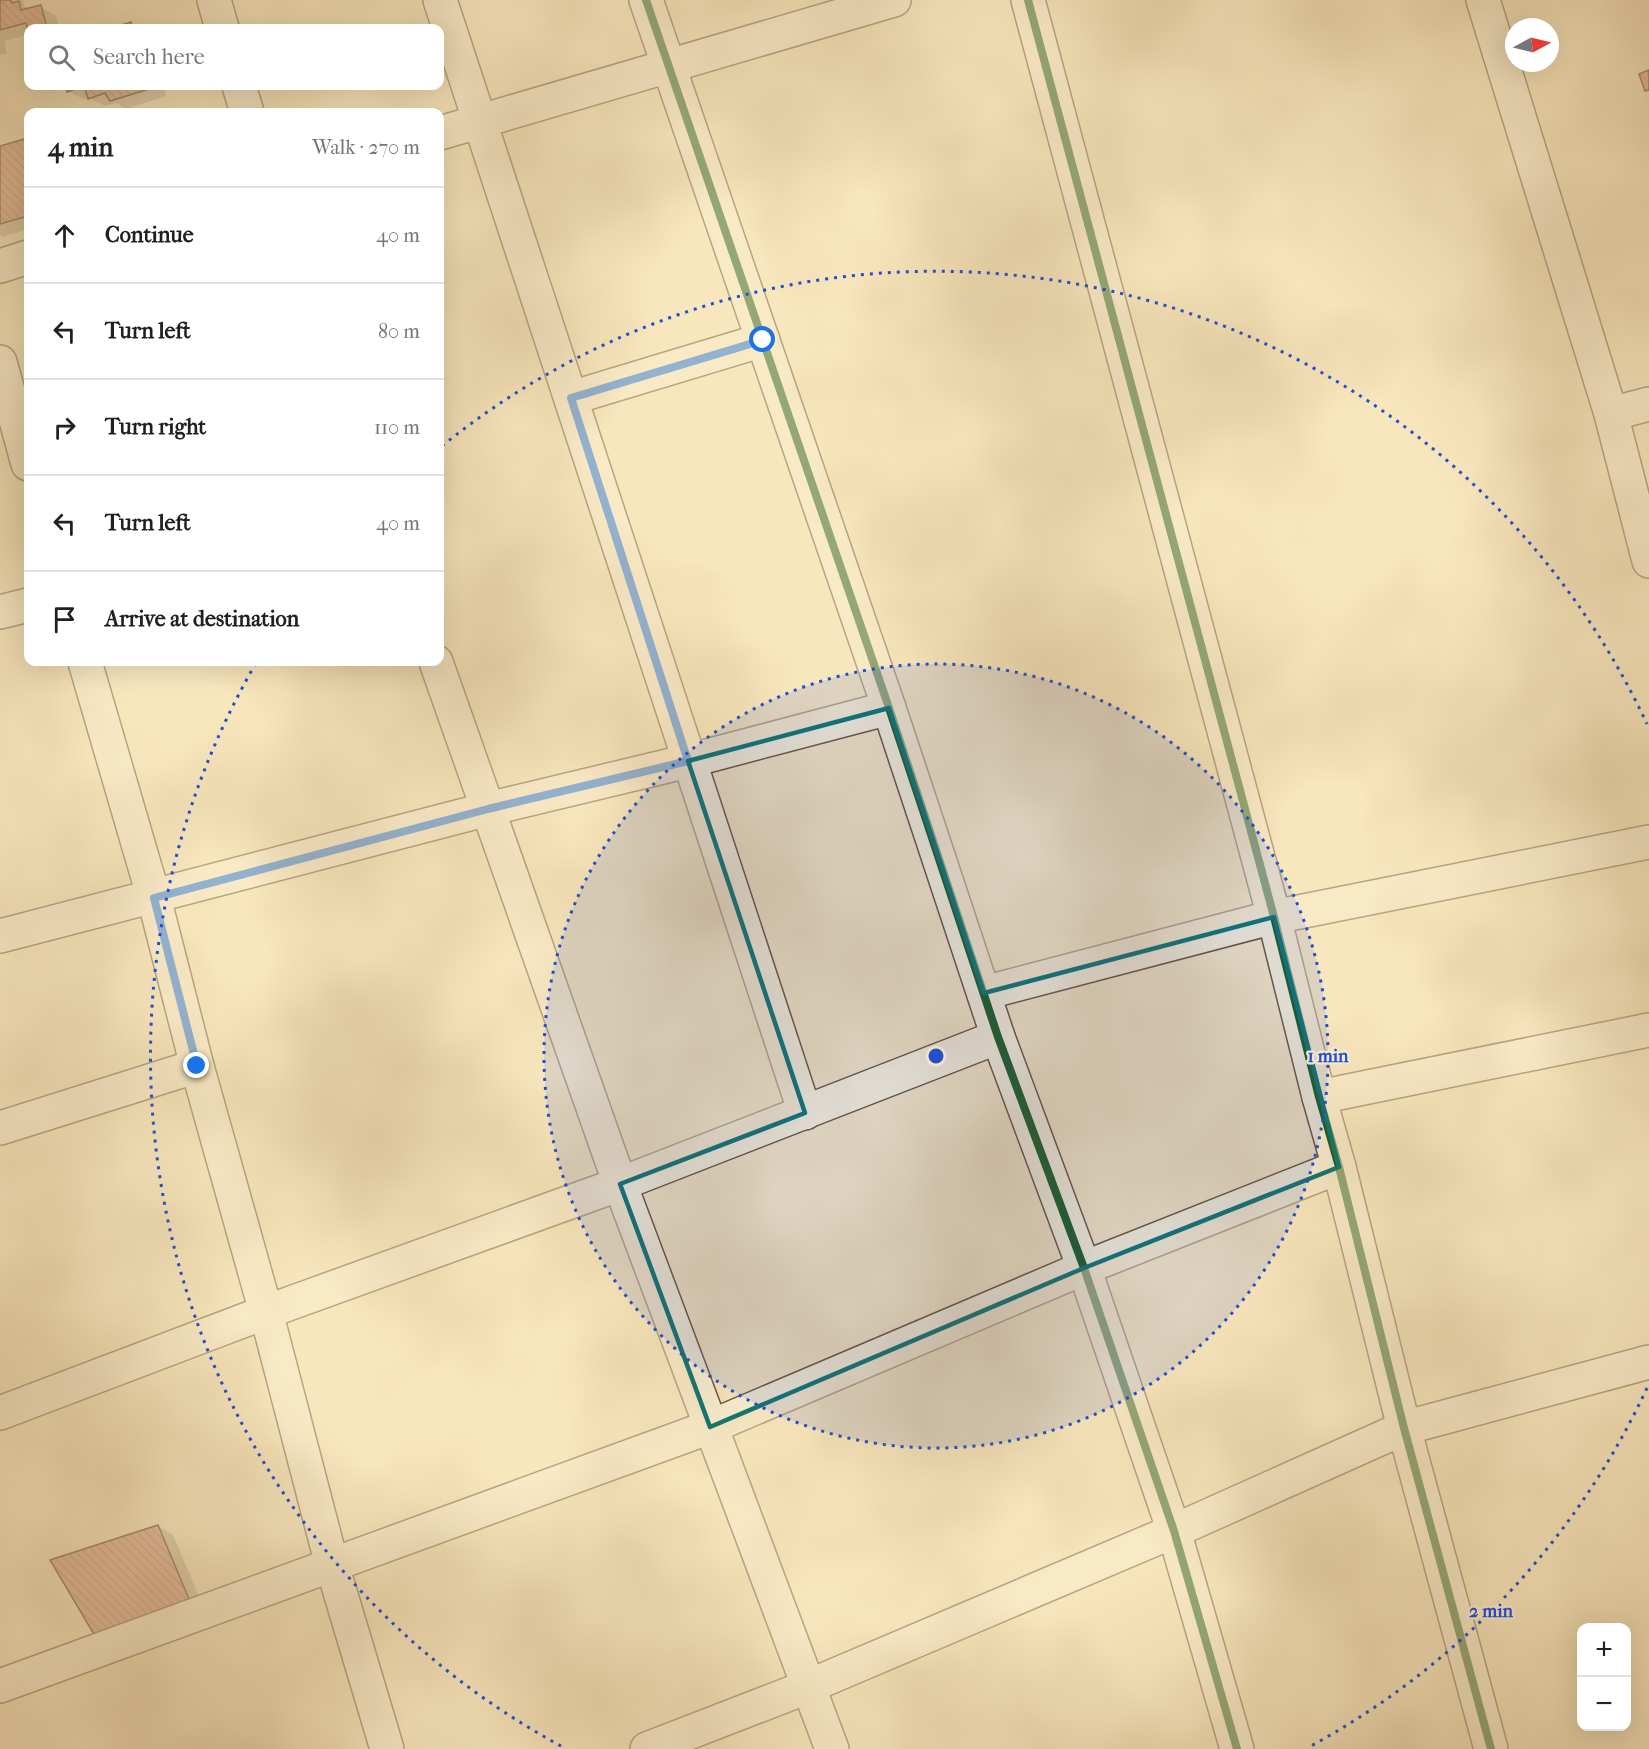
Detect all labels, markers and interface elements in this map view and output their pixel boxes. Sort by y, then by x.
north arrow [1505,18,1559,72]
search box [24,24,444,90]
icon: search [45,41,78,74]
text: Search here [93,44,205,70]
text: 4 min [48,132,113,163]
text: Walk · 270 m [312,136,420,159]
icon: ahead [48,219,81,252]
text: Continue [105,222,194,248]
text: 40 m [376,224,420,247]
icon: left [48,315,81,348]
text: Turn left [105,318,191,344]
text: 80 m [378,320,420,343]
route start [749,326,775,352]
icon: right [48,411,81,444]
text: Turn right [105,414,206,440]
text: 110 m [374,416,420,439]
icon: left [48,507,81,540]
text: Turn left [105,510,191,536]
text: 40 m [376,512,420,535]
icon: arrive [48,603,81,636]
text: Arrive at destination [105,606,299,632]
centre of rings [926,1046,946,1066]
text: 1 min [1307,1046,1349,1067]
route end [183,1052,209,1078]
text: 2 min [1469,1601,1513,1622]
map controls [1577,1623,1631,1731]
button: + [1577,1623,1631,1677]
button: − [1577,1677,1631,1731]

